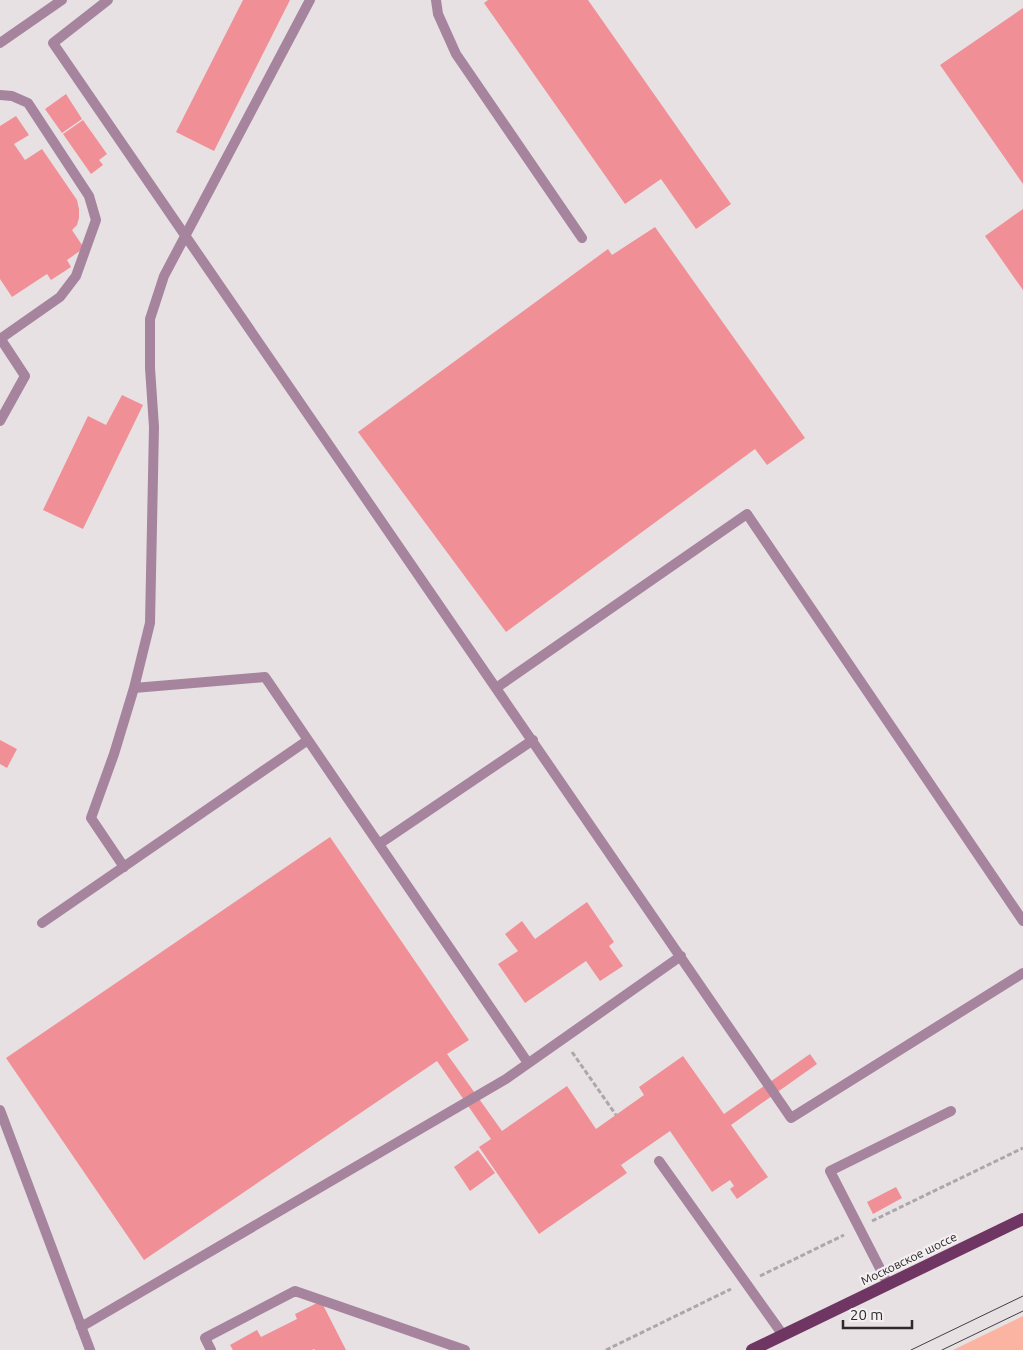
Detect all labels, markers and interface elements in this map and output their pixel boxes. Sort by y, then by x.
street label: Московское шоссе [859,1230,959,1287]
scale bar [843,1298,912,1330]
text: 20 m [850,1306,883,1323]

